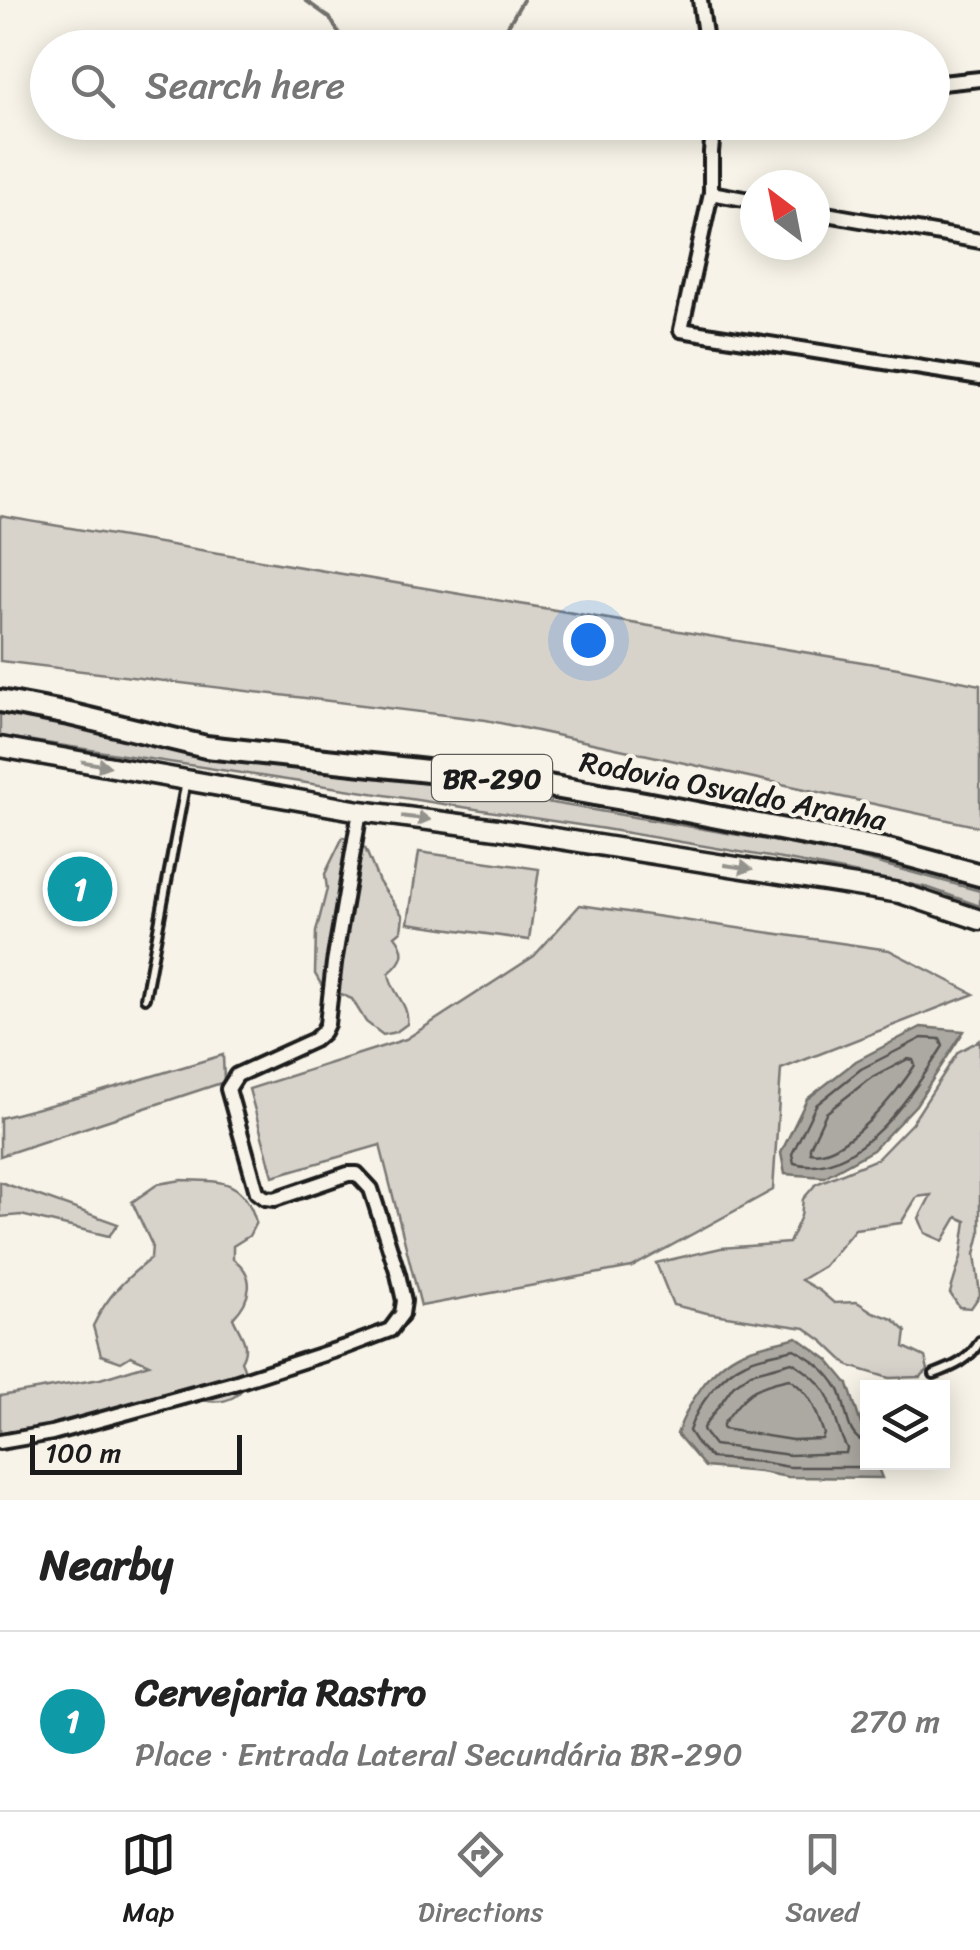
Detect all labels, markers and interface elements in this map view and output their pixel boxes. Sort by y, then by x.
search box [30,30,950,140]
text: Search here [145,52,345,119]
icon: search [65,58,120,113]
north arrow [740,170,830,260]
your location [563,615,614,666]
street label: Rodovia Osvaldo Aranha [575,735,892,847]
road number: BR-290 [432,755,552,801]
one-way arrow [81,757,112,772]
one-way arrow [401,811,433,827]
pin: 1 [48,852,112,926]
one-way arrow [723,859,754,875]
map controls [860,1380,950,1470]
button: layers [860,1380,950,1470]
text: 100 m [45,1428,121,1477]
scale bar [30,1430,242,1474]
text: Nearby [40,1528,173,1602]
text: Cervejaria Rastro [135,1659,426,1726]
text: 1 [66,1693,79,1750]
text: 270 m [850,1693,940,1750]
text: Place · Entrada Lateral Secundária BR-290 [135,1726,743,1783]
tab: Map [121,1827,176,1936]
tab: Directions [418,1827,543,1936]
tab: Saved [785,1827,859,1936]

